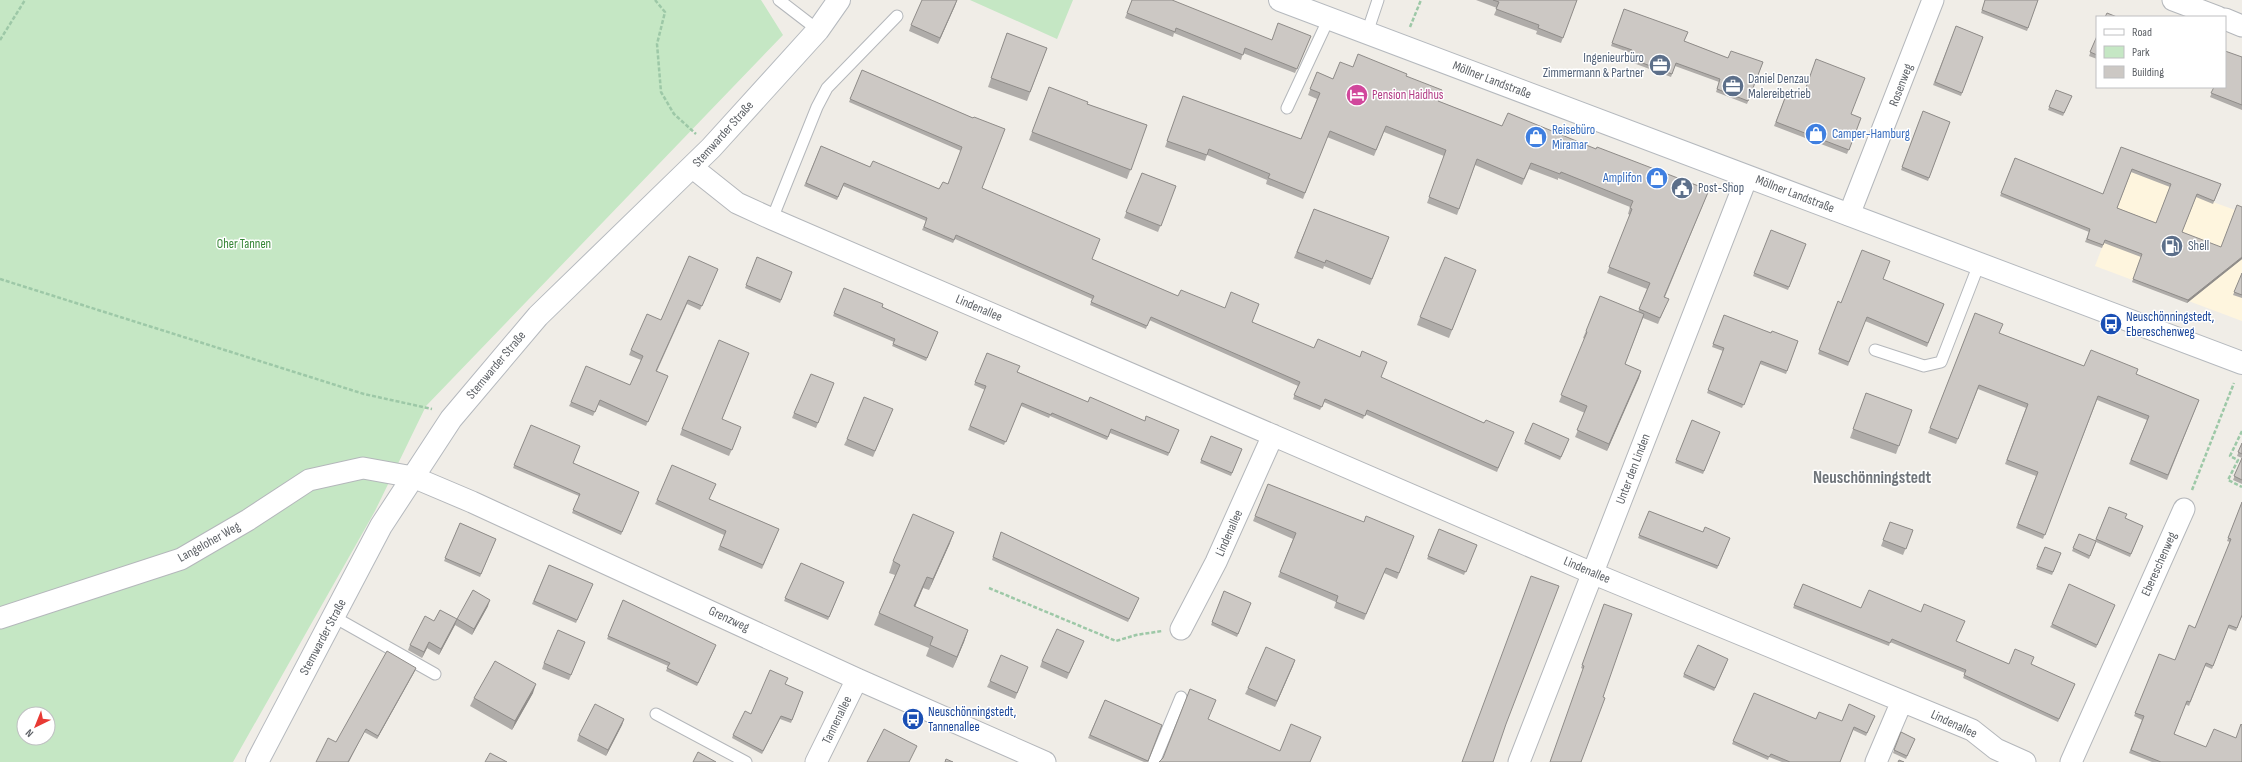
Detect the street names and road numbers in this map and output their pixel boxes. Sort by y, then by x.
street label: Möllner Landstraße [1450,58,1534,102]
street label: Rosenweg [1886,61,1916,109]
street label: Stemwarder Straße [689,97,757,171]
street label: Möllner Landstraße [1753,172,1837,216]
street label: Lindenallee [953,291,1005,325]
street label: Stemwarder Straße [463,328,529,402]
street label: Unter den Linden [1612,431,1654,507]
street label: Lindenallee [1212,507,1246,559]
street label: Langeloher Weg [175,518,243,566]
street label: Ebereschenweg [2138,529,2180,599]
street label: Lindenallee [1561,553,1613,587]
street label: Stemwarder Straße [296,596,350,678]
street label: Grenzweg [706,603,752,635]
street label: Tannenallee [818,693,856,747]
street label: Lindenallee [1928,706,1980,742]

